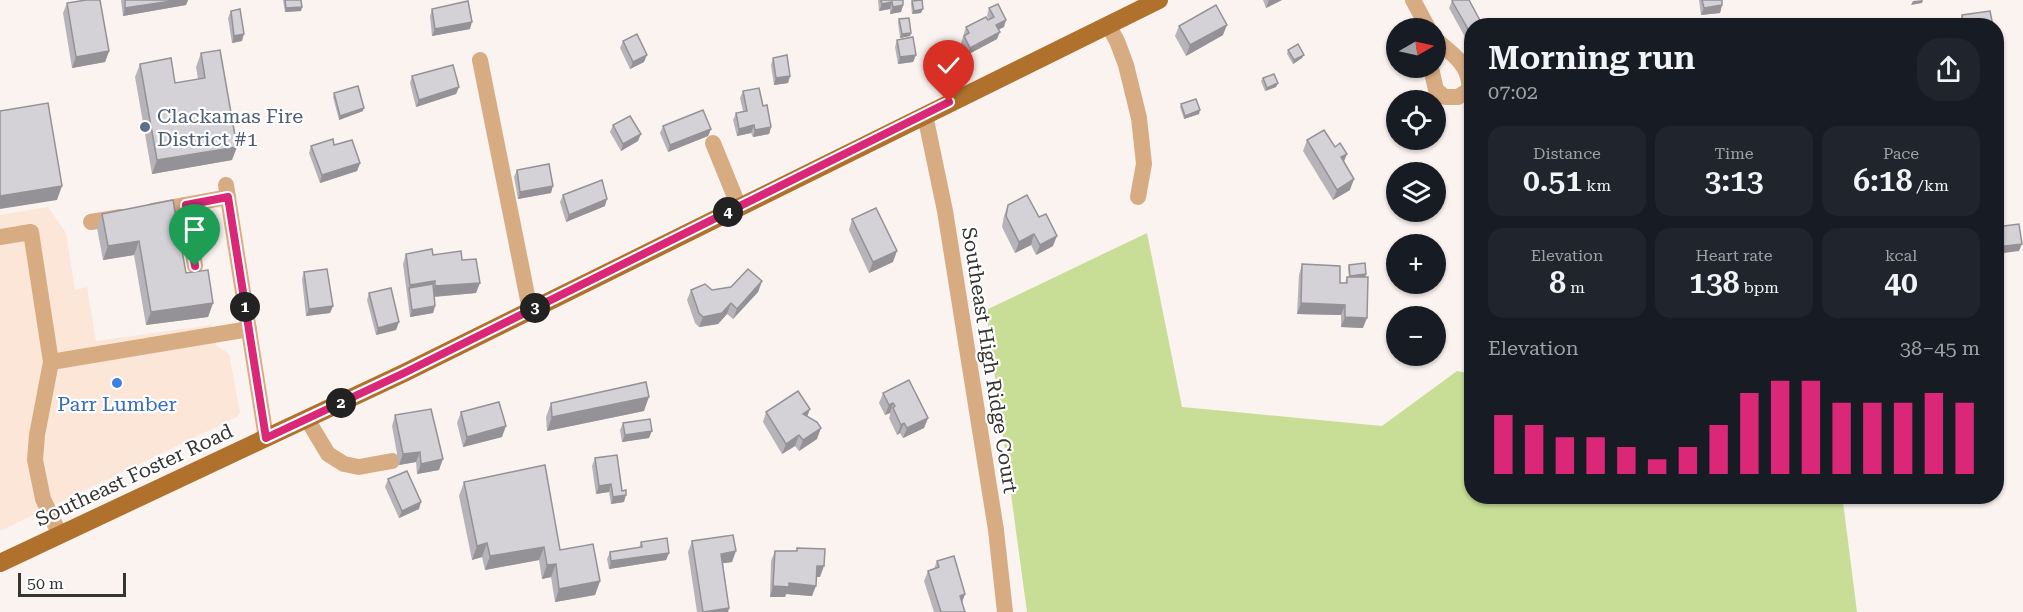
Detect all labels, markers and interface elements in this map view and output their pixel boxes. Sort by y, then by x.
north arrow [1386,18,1446,78]
map controls [1386,18,1446,366]
text: Morning run [1488,38,1695,77]
button: share [1917,38,1980,101]
pin [923,40,974,102]
icon: check [932,49,965,82]
text: 07:02 [1488,80,1538,104]
button: locate [1386,90,1446,150]
place label: Clackamas Fire District #1 [157,104,303,151]
marker: Clackamas Fire District #1 [138,120,152,134]
text: Distance [1533,144,1601,163]
text: Time [1714,144,1754,163]
text: Pace [1883,144,1919,163]
button: layers [1386,162,1446,222]
text: 0.51 [1523,163,1582,198]
text: 3:13 [1704,163,1764,198]
text: 6:18 [1853,163,1912,198]
text: km [1582,176,1611,195]
text: /km [1912,176,1949,195]
pin: 4 [713,197,743,227]
text: 4 [724,202,732,221]
pin [169,204,220,266]
icon: arrive [178,213,211,246]
street label: Southeast High Ridge Court [957,225,1023,495]
button: + [1386,234,1446,294]
text: Elevation [1531,246,1603,265]
text: Heart rate [1696,246,1772,265]
text: kcal [1885,246,1917,265]
text: 8 [1549,265,1566,300]
text: 138 [1689,265,1739,300]
text: 40 [1884,265,1918,300]
text: m [1566,278,1585,297]
text: bpm [1739,278,1779,297]
pin: 1 [230,292,260,322]
pin: 3 [520,293,550,323]
text: 1 [241,297,249,316]
text: 3 [531,298,539,317]
button: − [1386,306,1446,366]
text: Elevation [1488,336,1579,360]
text: 38–45 m [1900,336,1980,360]
marker: Parr Lumber [110,376,124,390]
pin: 2 [326,388,356,418]
place label: Parr Lumber [57,392,177,416]
text: 2 [337,393,345,412]
street label: Southeast Foster Road [31,419,237,531]
scale bar [18,570,126,598]
text: 50 m [27,574,64,593]

